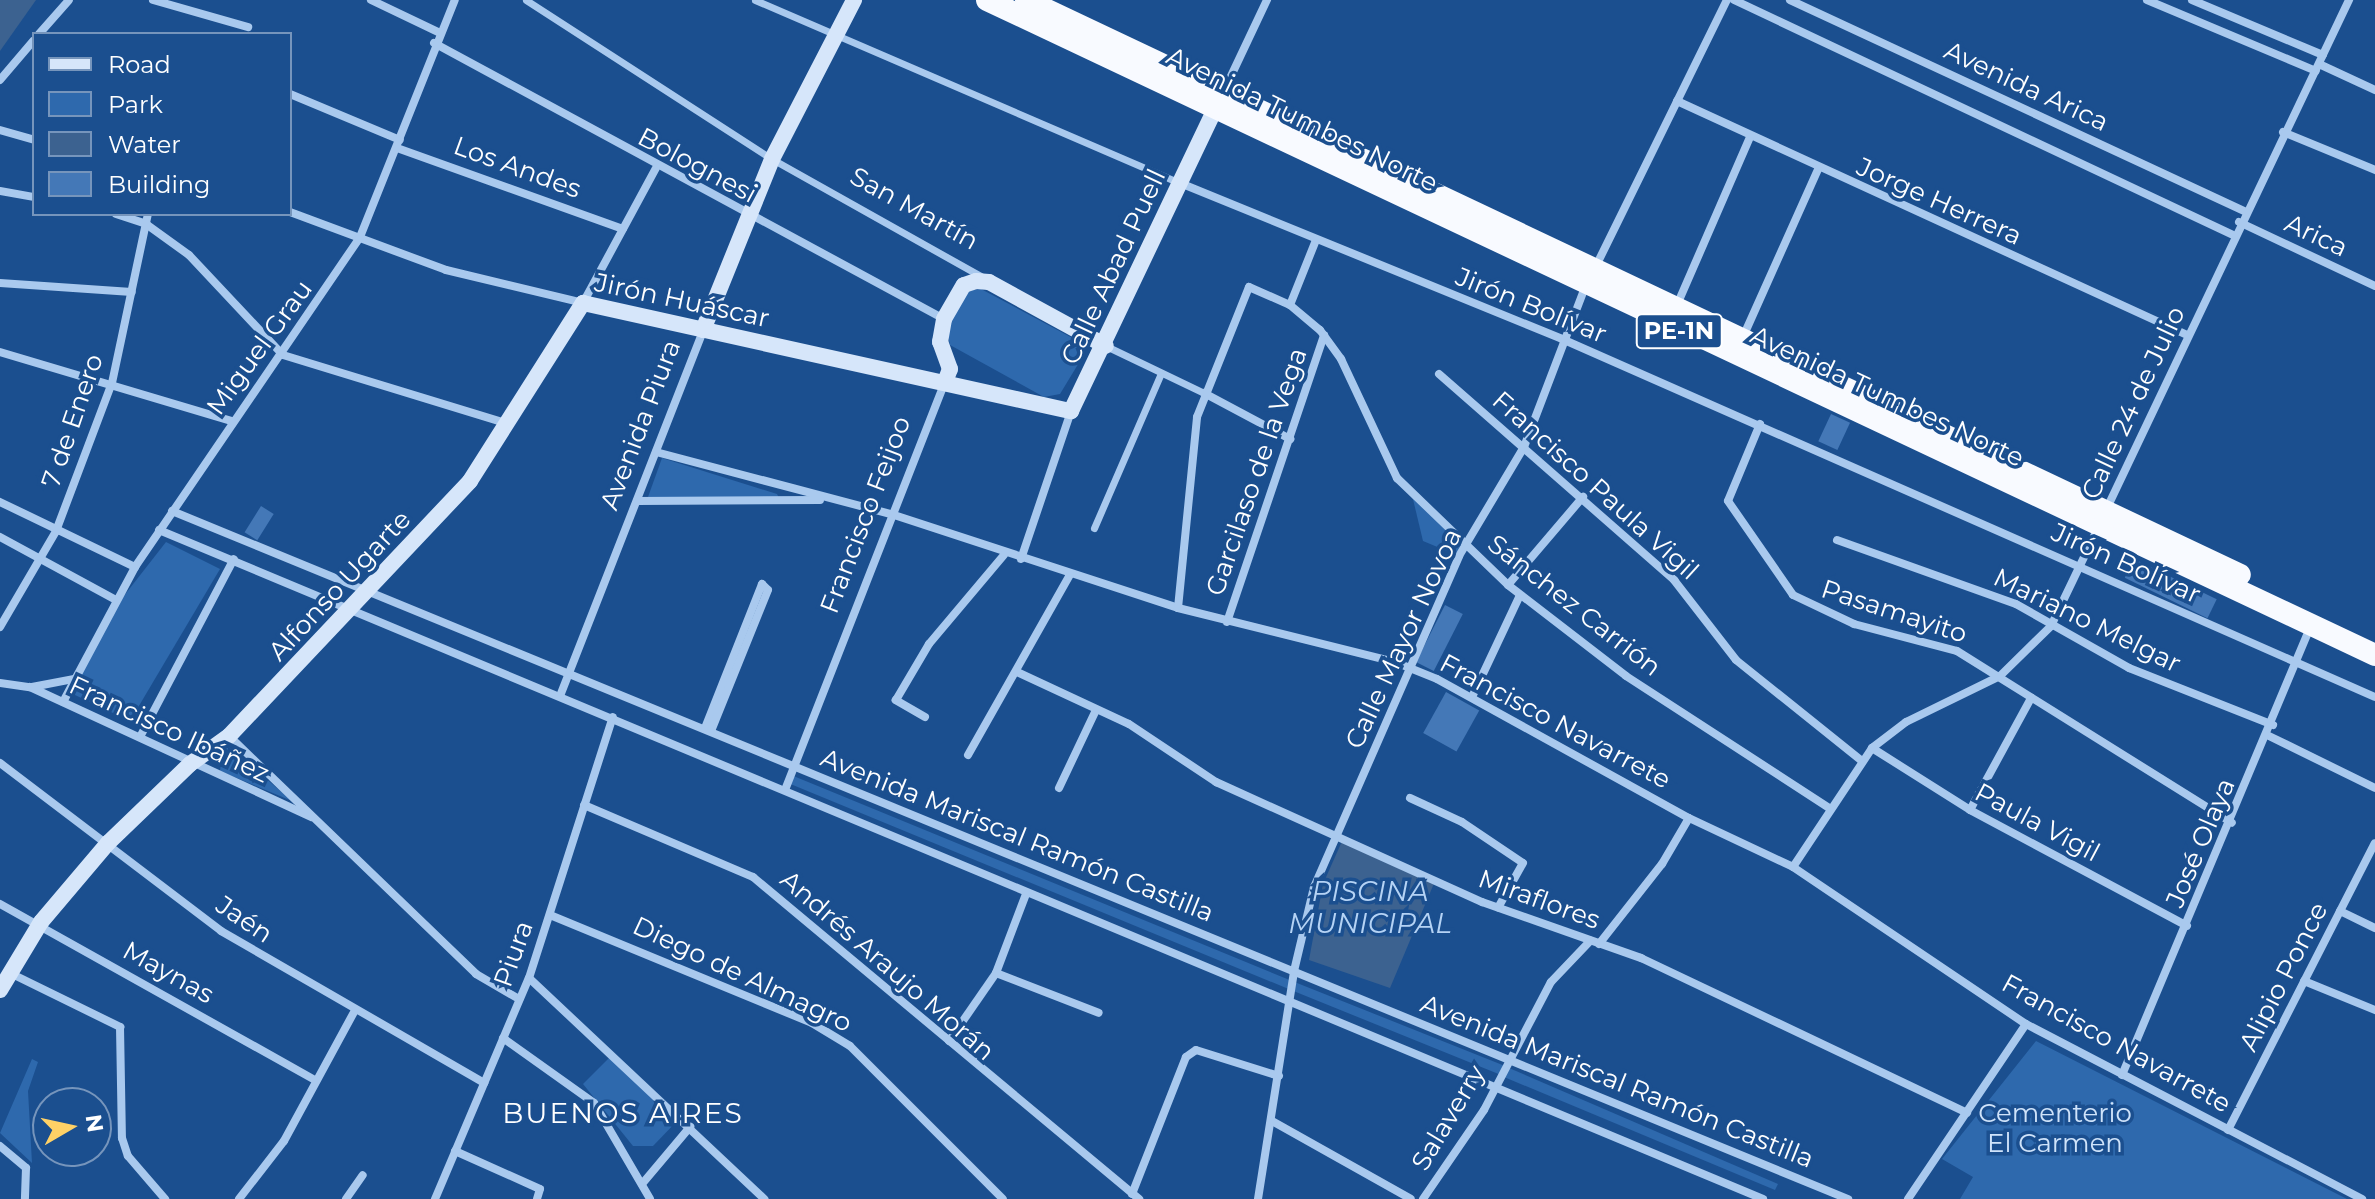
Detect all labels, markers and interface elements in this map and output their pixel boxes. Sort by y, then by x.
legend [32,32,292,216]
street label: Avenida Arica [1939,35,2113,139]
street label: Avenida Tumbes Norte [1161,41,1443,199]
text: Road [108,50,171,79]
text: Park [108,90,163,119]
street label: Bolognesi [632,122,762,210]
text: Water [108,130,181,159]
street label: Los Andes [449,131,585,205]
street label: Jorge Herrera [1852,152,2026,252]
street label: San Martín [844,161,984,257]
street label: Calle Abad Puell [1055,164,1173,370]
text: Building [108,170,211,199]
street label: Arica [2280,208,2352,264]
street label: Jirón Bolívar [1451,262,1611,350]
street label: Jirón Huáscar [592,267,772,335]
street label: Miguel Grau [201,275,319,421]
street label: Calle 24 de Julio [2076,302,2192,504]
road number: PE-1N [1635,311,1723,351]
street label: Avenida Tumbes Norte [1745,320,2029,474]
street label: Avenida Piura [594,336,688,514]
street label: Garcilaso de la Vega [1200,344,1314,600]
street label: 7 de Enero [36,350,110,492]
street label: Francisco Paula Vigil [1485,385,1705,587]
street label: Francisco Feijoo [814,412,918,618]
street label: Alfonso Ugarte [262,504,418,668]
street label: Jirón Bolívar [2047,517,2205,611]
street label: Calle Mayor Novoa [1339,524,1469,754]
street label: Sánchez Carrión [1481,529,1667,683]
street label: Mariano Melgar [1988,562,2186,680]
street label: Pasamayito [1817,574,1971,650]
street label: Francisco Navarrete [1434,648,1676,796]
street label: Francisco Ibáñez [64,670,274,790]
street label: Avenida Mariscal Ramón Castilla [816,743,1218,929]
street label: José Olaya [2160,774,2242,912]
street label: Paula Vigil [1969,777,2105,869]
street label: Andrés Araujo Morán [774,864,1000,1068]
street label: Miraflores [1474,864,1604,936]
water label: PISCINA MUNICIPAL [1288,874,1452,940]
street label: Jaén [210,890,278,950]
street label: Alipio Ponce [2233,897,2335,1057]
street label: Diego de Almagro [628,911,856,1039]
street label: Piura [488,917,540,991]
street label: Maynas [117,935,219,1011]
street label: Francisco Navarrete [1996,968,2236,1120]
street label: Avenida Mariscal Ramón Castilla [1416,989,1818,1175]
street label: Salaverry [1405,1060,1493,1176]
north arrow [32,1087,112,1167]
district label: BUENOS AIRES [502,1096,744,1130]
park label: Cementerio El Carmen [1978,1098,2132,1160]
text: N [79,1113,109,1134]

